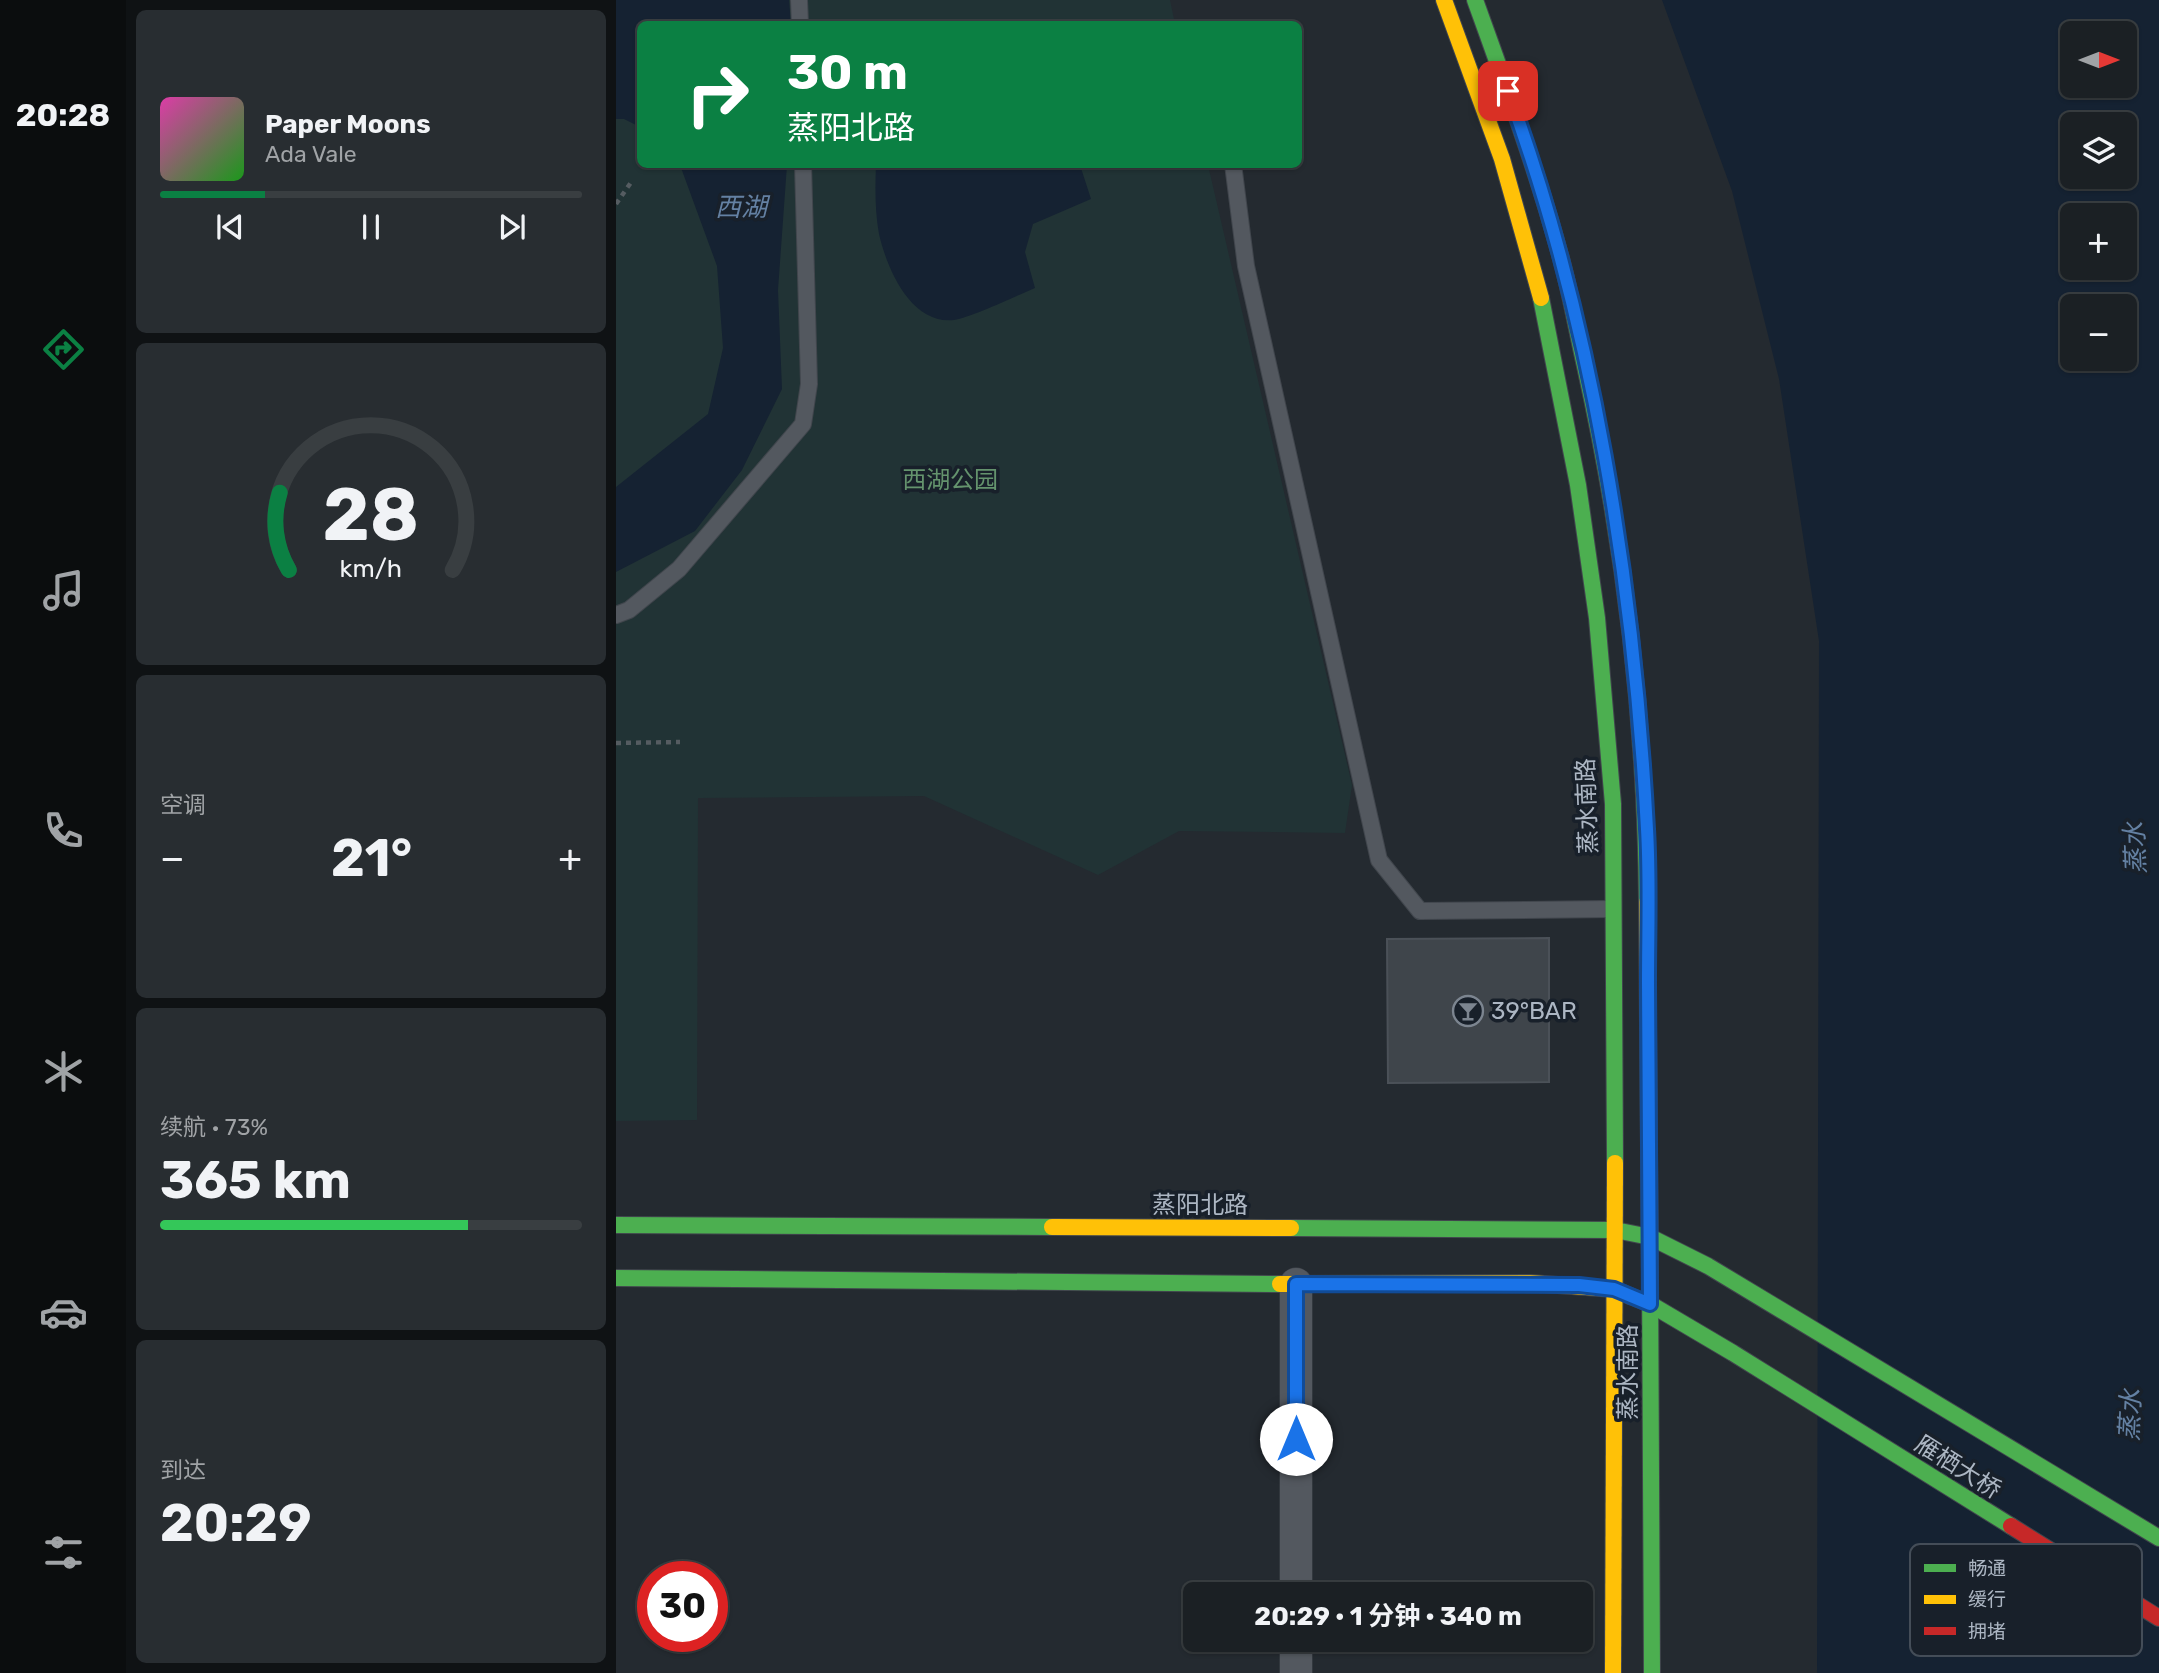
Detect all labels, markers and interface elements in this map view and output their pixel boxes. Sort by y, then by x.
north arrow [2060,21,2137,98]
map controls [2060,21,2137,371]
text: 30 m [787,43,908,101]
icon: right [672,49,763,140]
pin [1478,61,1538,121]
icon: arrive [1489,72,1527,110]
text: 20:28 [16,96,110,134]
text: Paper Moons [265,109,431,140]
text: 蒸阳北路 [787,109,915,147]
button: layers [2060,112,2137,189]
text: Ada Vale [265,140,357,168]
water label: 西湖 [715,192,771,223]
button: + [2060,203,2137,280]
icon: previous [211,208,249,246]
icon: pause [352,208,390,246]
icon: next [493,208,531,246]
button: − [2060,294,2137,371]
icon: directions [39,325,88,374]
park label: 西湖公园 [902,466,998,494]
text: 28 [323,472,419,558]
text: km/h [340,554,402,583]
icon: music [39,566,88,615]
street label: 蒸水南路 [1571,758,1603,854]
text: 空调 [160,791,206,819]
icon: phone [39,806,88,855]
water label: 蒸水 [2119,820,2152,875]
text: 21° [331,827,412,889]
text: − [160,835,185,881]
text: + [558,835,582,881]
bar icon: 39°BAR [1451,994,1485,1028]
place label: 39°BAR [1491,997,1577,1025]
icon: climate [39,1047,88,1096]
text: 续航 · 73% [160,1113,268,1141]
text: 365 km [160,1149,351,1211]
street label: 蒸阳北路 [1152,1191,1248,1219]
icon: car [39,1288,88,1337]
street label: 蒸水南路 [1614,1324,1642,1420]
water label: 蒸水 [2114,1387,2147,1442]
position arrow [1259,1402,1333,1476]
street label: 雁栖大桥 [1910,1430,2006,1504]
text: 到达 [160,1456,206,1484]
text: 20:29 [160,1492,311,1554]
icon: filters [39,1528,88,1577]
legend [1910,1544,2142,1656]
text: 畅通 [1968,1557,2006,1580]
speed limit sign: 30 [637,1561,728,1652]
text: 缓行 [1968,1588,2006,1611]
text: 20:29 · 1 分钟 · 340 m [1254,1601,1522,1632]
text: 拥堵 [1968,1620,2006,1643]

